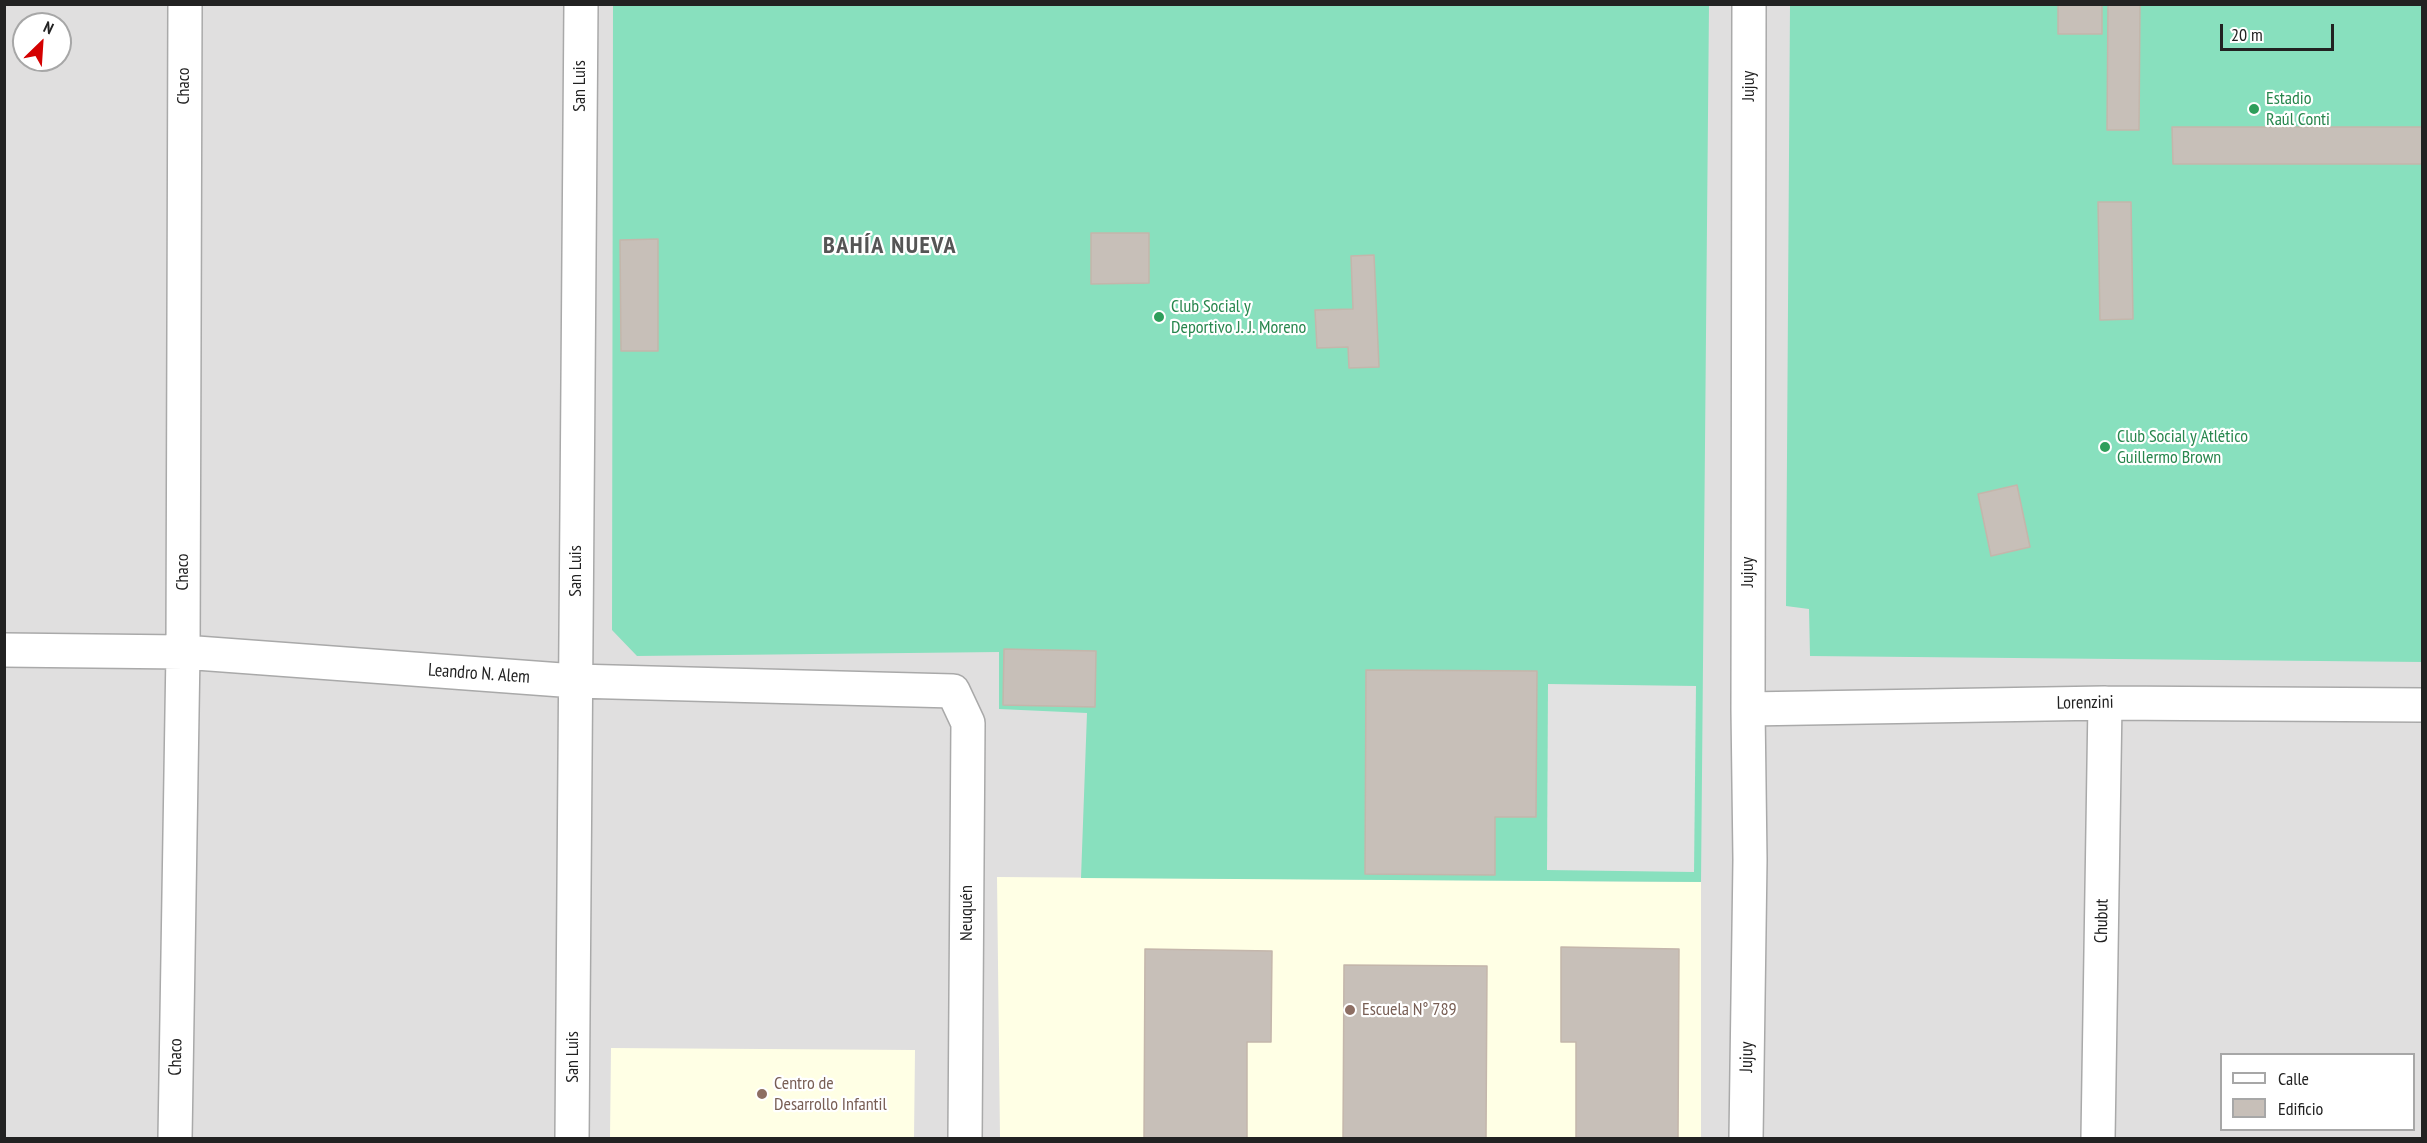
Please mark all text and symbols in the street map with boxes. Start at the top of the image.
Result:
north arrow [12,12,72,72]
scale bar [2223,12,2337,50]
text: N [41,17,57,38]
text: 20 m [2231,23,2263,46]
street label: San Luis [569,60,591,112]
street label: Chaco [173,67,195,105]
street label: Jujuy [1738,71,1760,101]
place label: Estadio Raúl Conti [2266,88,2330,130]
marker: Estadio Raúl Conti [2247,102,2261,116]
district label: BAHÍA NUEVA [823,232,957,260]
place label: Club Social y Deportivo J. J. Moreno [1171,296,1306,338]
marker: Club Social y Deportivo J. J. Moreno [1152,310,1166,324]
place label: Club Social y Atlético Guillermo Brown [2117,426,2248,468]
marker: Club Social y Atlético Guillermo Brown [2098,440,2112,454]
street label: San Luis [565,545,587,597]
street label: Chaco [172,553,194,591]
street label: Jujuy [1737,557,1759,587]
street label: Leandro N. Alem [427,660,531,688]
street label: Lorenzini [2056,692,2114,714]
street label: Neuquén [956,885,978,941]
street label: Chubut [2091,899,2113,943]
place label: Escuela N° 789 [1362,999,1457,1021]
marker: Escuela N° 789 [1343,1003,1357,1017]
street label: San Luis [562,1031,584,1083]
street label: Chaco [165,1038,187,1076]
street label: Jujuy [1736,1042,1758,1072]
legend [2220,1053,2415,1131]
text: Calle [2278,1067,2309,1090]
place label: Centro de Desarrollo Infantil [774,1073,887,1116]
marker: Centro de Desarrollo Infantil [755,1087,769,1101]
text: Edificio [2278,1097,2323,1120]

